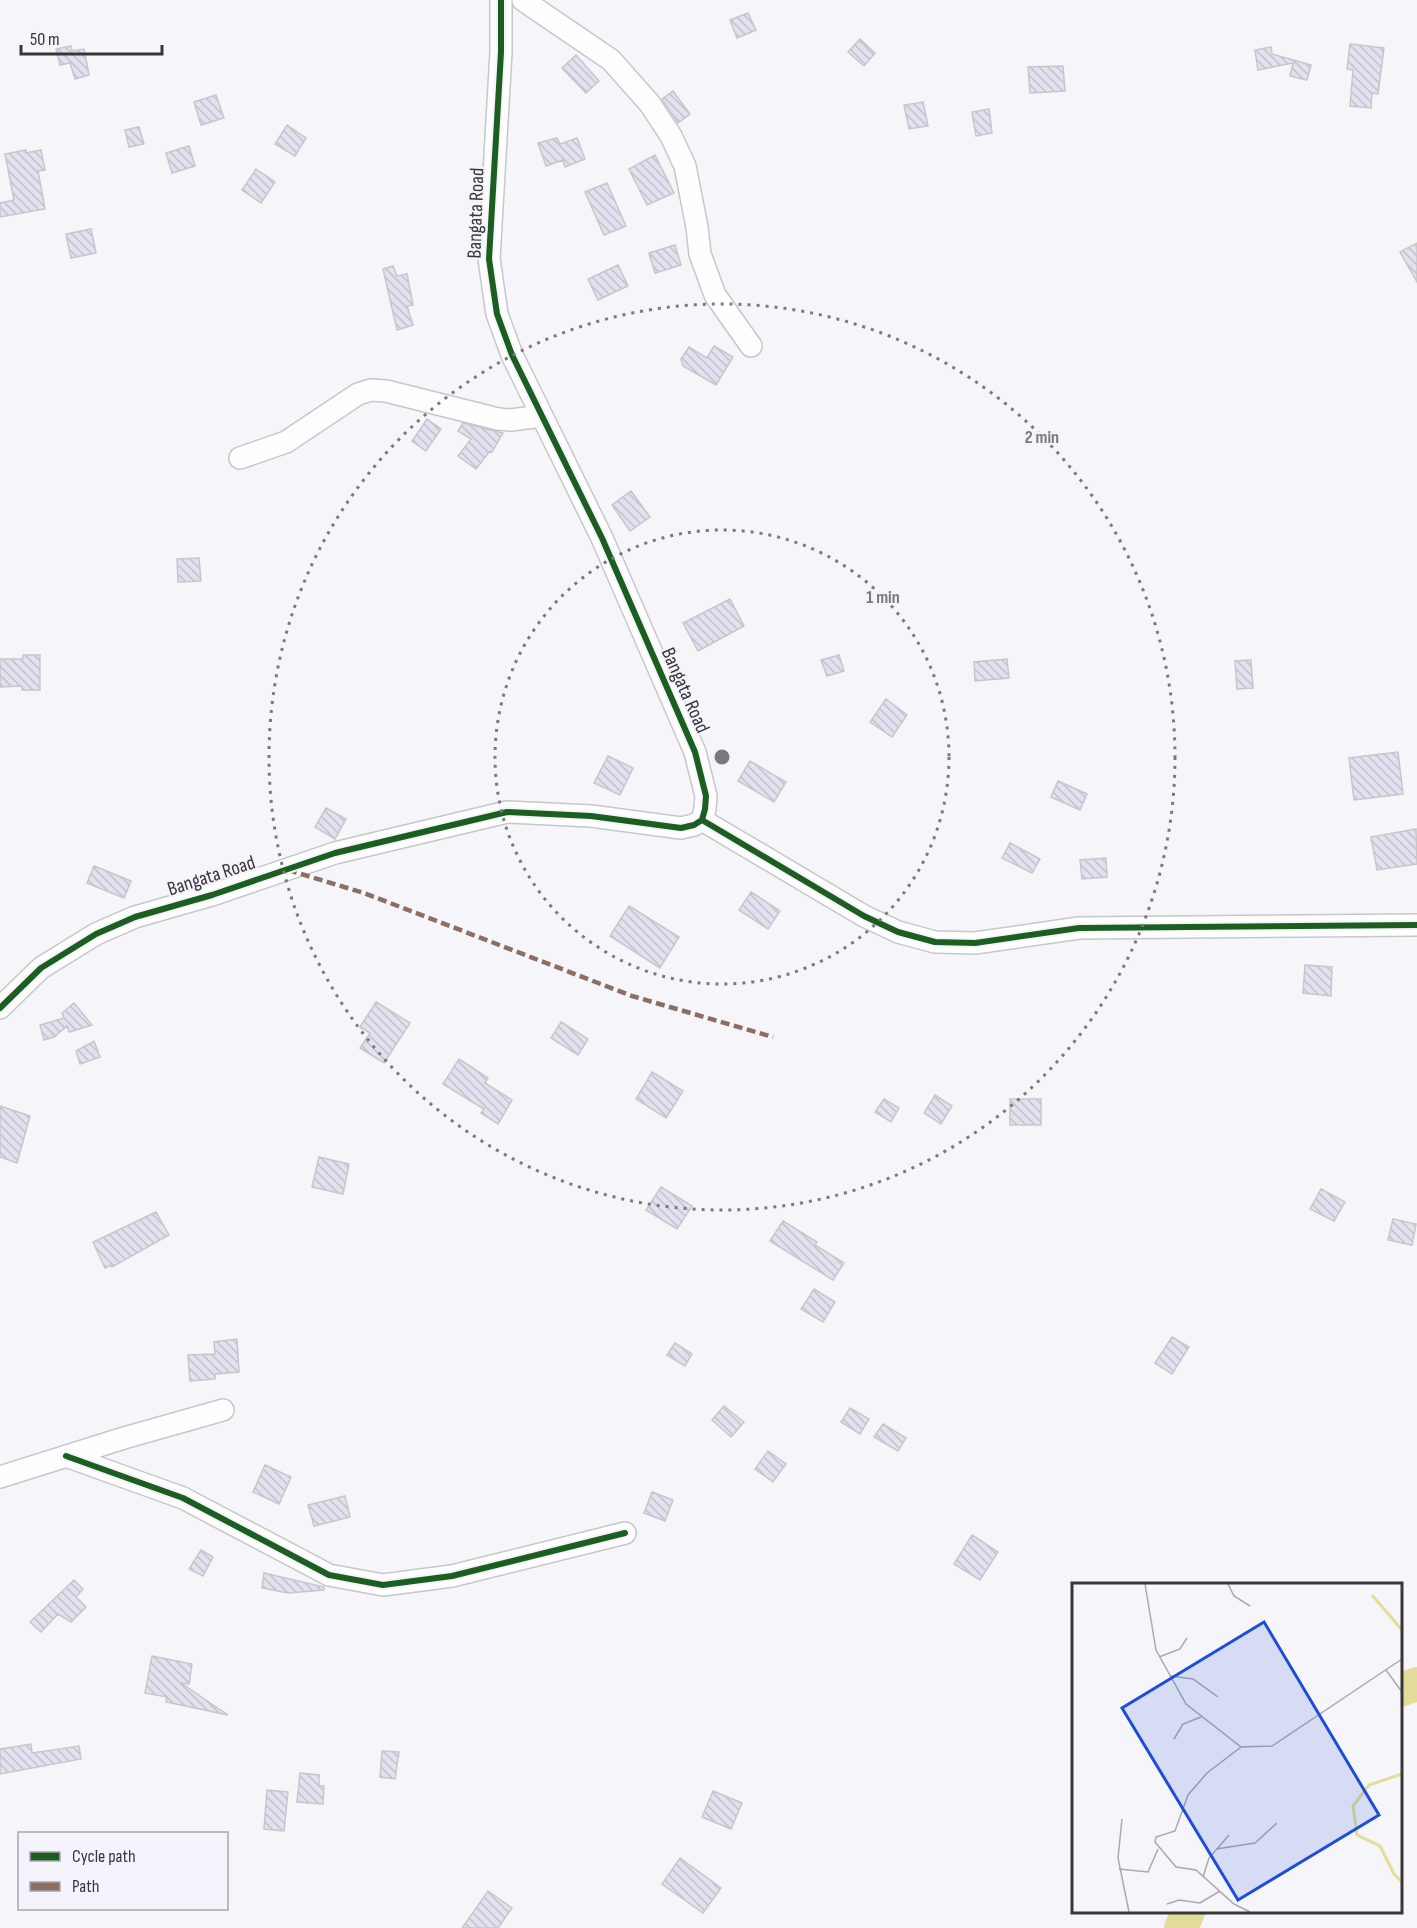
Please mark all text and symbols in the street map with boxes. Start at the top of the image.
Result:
scale bar [21,18,162,56]
text: 50 m [30,29,60,50]
street label: Bangata Road [462,167,490,259]
text: 2 min [1025,427,1059,448]
text: 1 min [866,587,900,608]
street label: Bangata Road [656,644,715,737]
centre of rings [712,747,732,767]
street label: Bangata Road [164,851,258,901]
inset map [1072,1583,1402,1913]
legend [18,1832,228,1910]
text: Cycle path [72,1846,136,1867]
text: Path [72,1876,100,1897]

